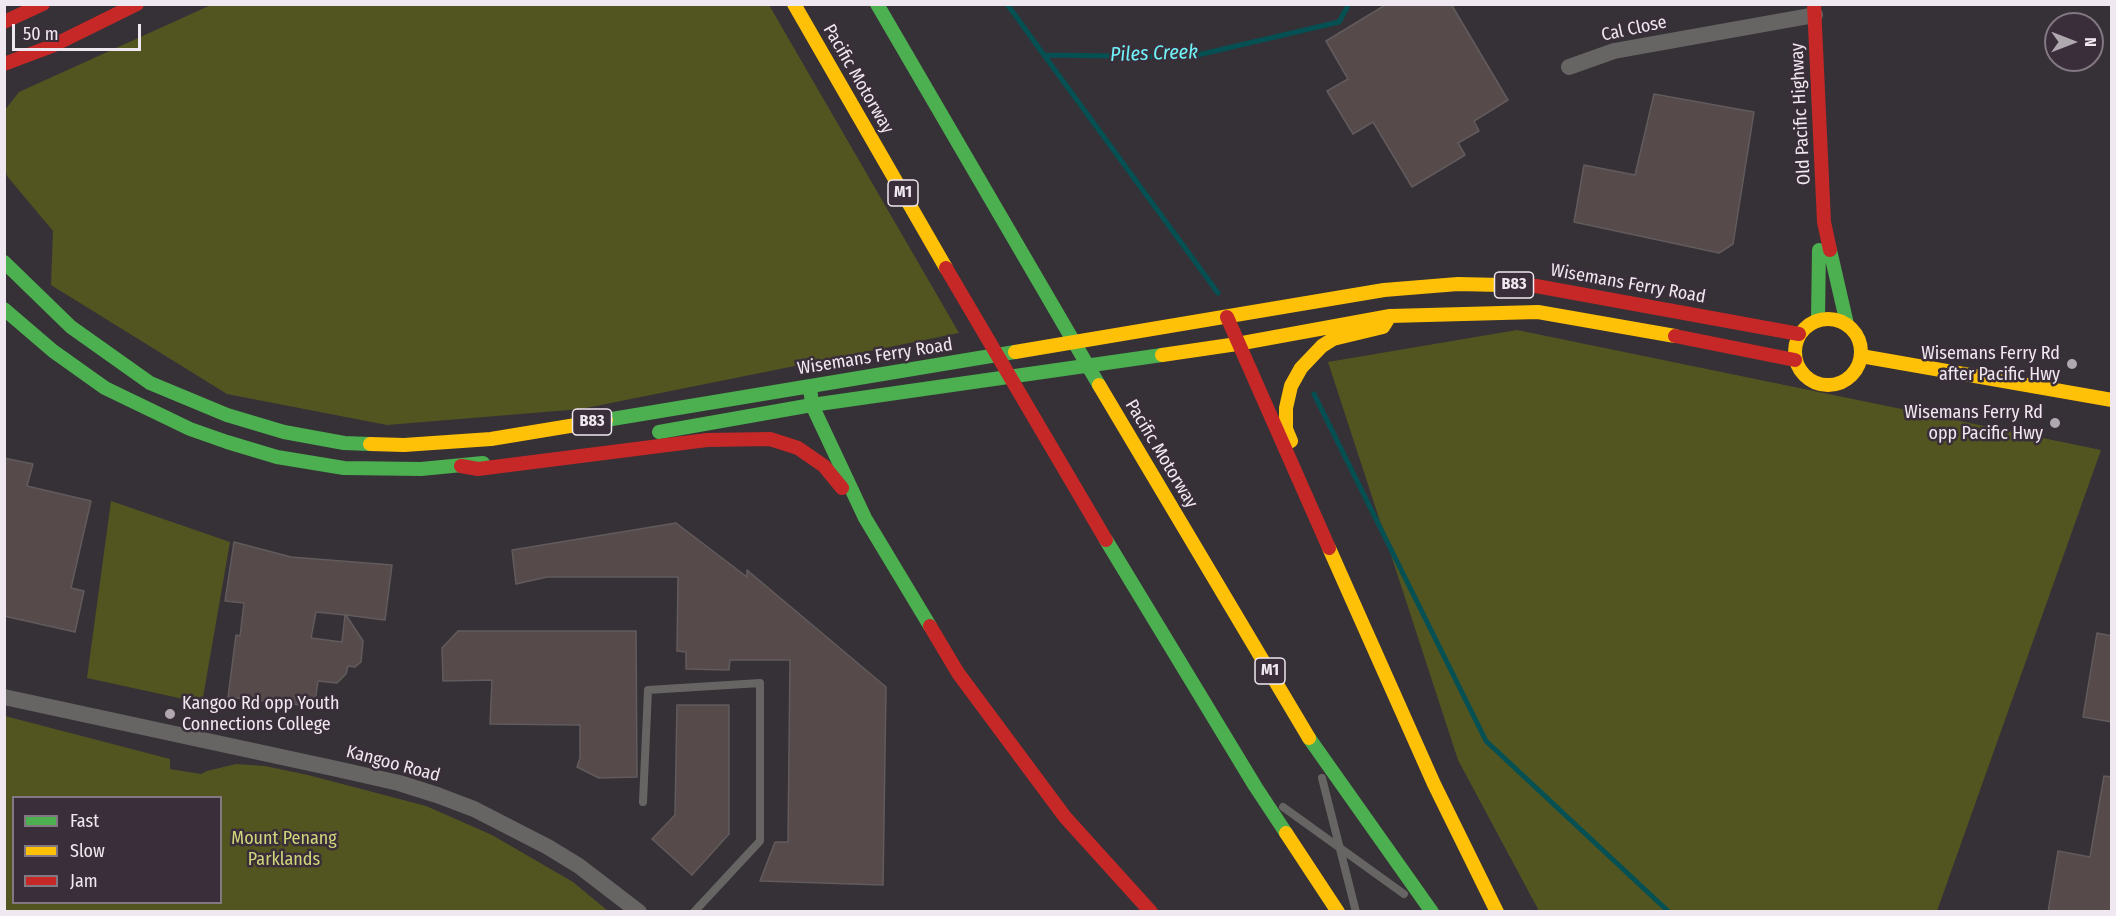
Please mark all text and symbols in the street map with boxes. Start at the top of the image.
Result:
scale bar [15,12,144,50]
street label: Cal Close [1599,12,1669,46]
north arrow [2044,12,2104,72]
street label: Pacific Motorway [818,20,898,138]
text: 50 m [23,23,59,45]
text: N [2081,37,2100,47]
water label: Piles Creek [1110,40,1198,68]
street label: Old Pacific Highway [1786,42,1816,186]
road number: M1 [888,180,918,206]
street label: Wisemans Ferry Road [1549,260,1707,308]
road number: B83 [1494,272,1534,298]
street label: Wisemans Ferry Road [796,334,954,380]
place label: Wisemans Ferry Rd after Pacific Hwy [1921,343,2060,386]
marker: Wisemans Ferry Rd after Pacific Hwy [2065,357,2079,371]
street label: Pacific Motorway [1120,396,1202,512]
place label: Wisemans Ferry Rd opp Pacific Hwy [1904,402,2043,444]
road number: B83 [572,409,612,435]
marker: Wisemans Ferry Rd opp Pacific Hwy [2048,416,2062,430]
road number: M1 [1255,658,1285,684]
place label: Kangoo Rd opp Youth Connections College [182,693,339,736]
marker: Kangoo Rd opp Youth Connections College [163,707,177,721]
street label: Kangoo Road [344,741,442,787]
legend [12,796,222,904]
text: Fast [70,810,99,832]
park label: Mount Penang Parklands [231,828,337,870]
text: Slow [70,840,105,862]
text: Jam [70,870,98,892]

